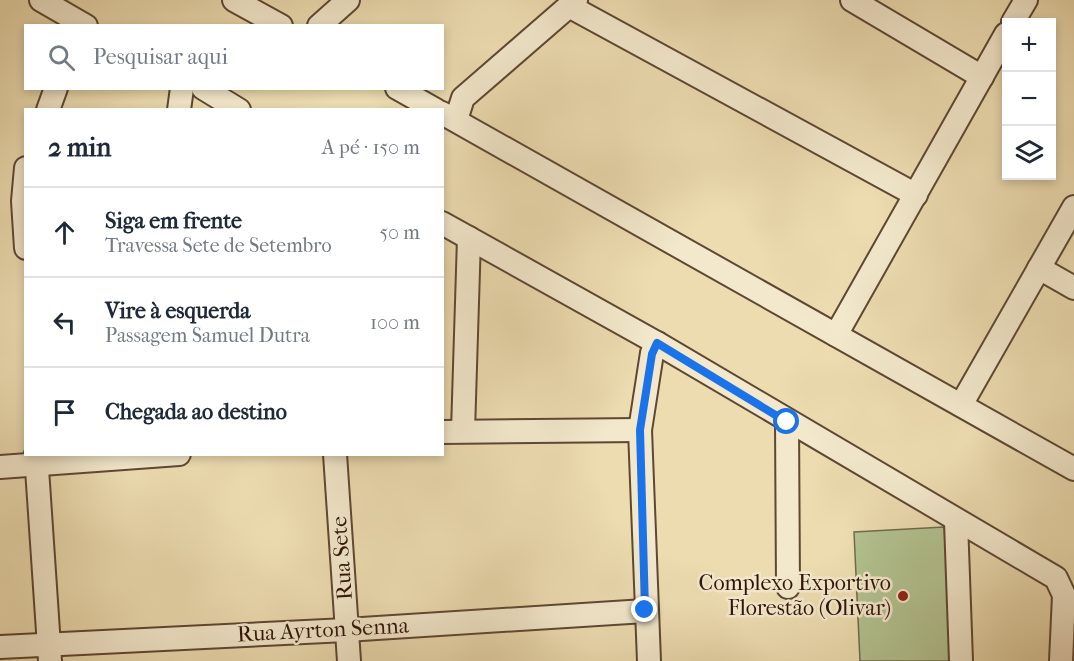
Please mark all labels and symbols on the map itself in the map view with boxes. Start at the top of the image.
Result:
route start [773,408,799,434]
street label: Rua Sete [326,515,358,601]
place label: Complexo Exportivo Florestão (Olivar) [699,570,891,621]
marker: Complexo Exportivo Florestão (Olivar) [896,589,910,603]
route end [631,596,657,622]
street label: Rua Ayrton Senna [237,612,410,647]

